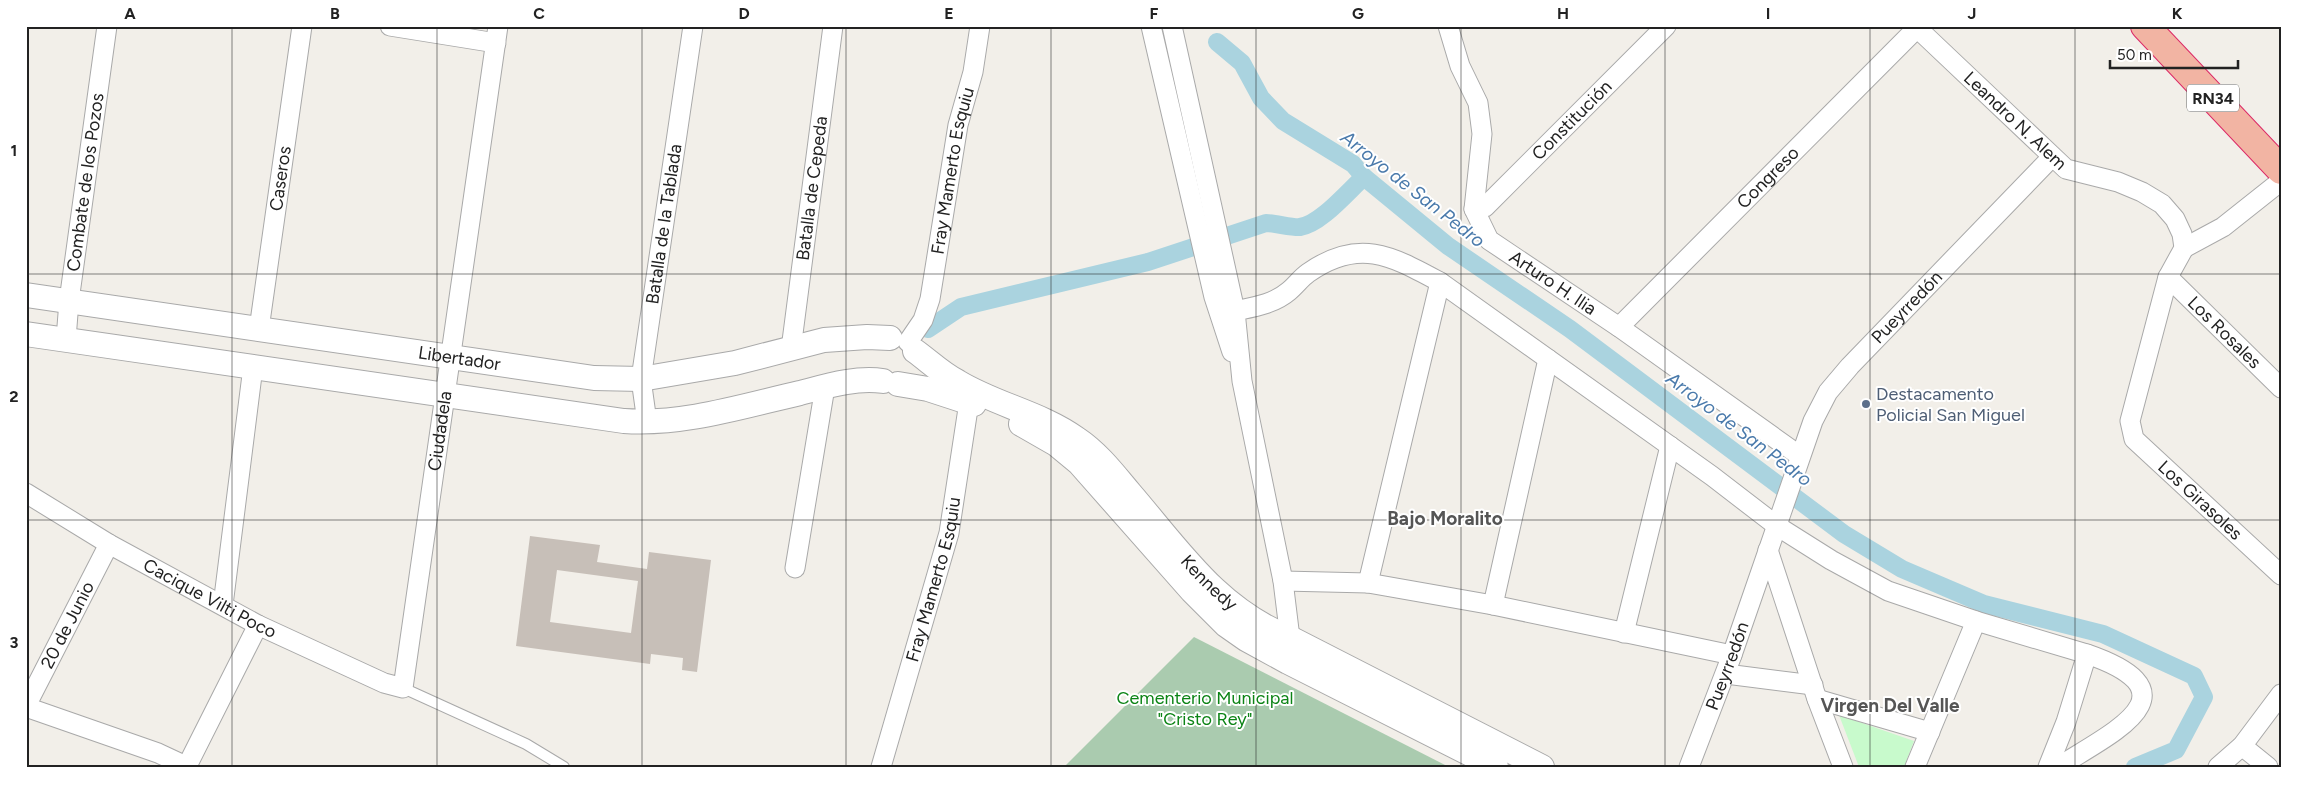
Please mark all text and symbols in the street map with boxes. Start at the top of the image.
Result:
text: A [124,4,136,23]
text: B [330,4,340,23]
text: C [533,4,545,23]
text: D [738,4,750,23]
text: E [944,4,954,23]
text: F [1150,4,1159,23]
text: G [1352,4,1364,23]
text: H [1557,4,1569,23]
text: I [1766,4,1770,23]
text: J [1968,4,1976,23]
text: K [2172,4,2183,23]
scale bar [2110,38,2237,70]
text: 50 m [2117,46,2152,64]
street label: Leandro N. Alem [1959,67,2071,175]
street label: Constitución [1527,76,1616,165]
street label: Fray Mamerto Esquiu [926,85,979,256]
road number: RN34 [2187,85,2239,112]
street label: Combate de los Pozos [62,92,109,273]
street label: Batalla de Cepeda [792,115,832,262]
water label: Arroyo de San Pedro [1336,125,1490,252]
text: 1 [11,141,17,160]
street label: Congreso [1732,142,1804,213]
street label: Batalla de la Tablada [641,143,686,306]
street label: Caseros [265,145,296,212]
street label: Arturo H. Ilia [1505,246,1601,320]
street label: Pueyrredón [1867,266,1947,348]
street label: Los Rosales [2183,292,2266,373]
street label: Libertador [417,341,502,375]
water label: Arroyo de San Pedro [1661,366,1816,491]
place label: Destacamento Policial San Miguel [1876,383,2025,426]
text: 2 [9,387,19,406]
street label: Ciudadela [423,390,456,472]
marker: Destacamento Policial San Miguel [1860,398,1872,410]
street label: Los Girasoles [2153,456,2247,545]
street label: Fray Mamerto Esquiu [901,496,965,664]
district label: Bajo Moralito [1387,507,1503,530]
street label: Kennedy [1176,550,1242,616]
street label: Cacique Vilti Poco [139,554,280,643]
street label: 20 de Junio [36,578,99,672]
street label: Pueyrredón [1701,619,1754,713]
text: 3 [10,633,19,652]
park label: Cementerio Municipal "Cristo Rey" [1117,687,1293,730]
district label: Virgen Del Valle [1820,694,1960,717]

